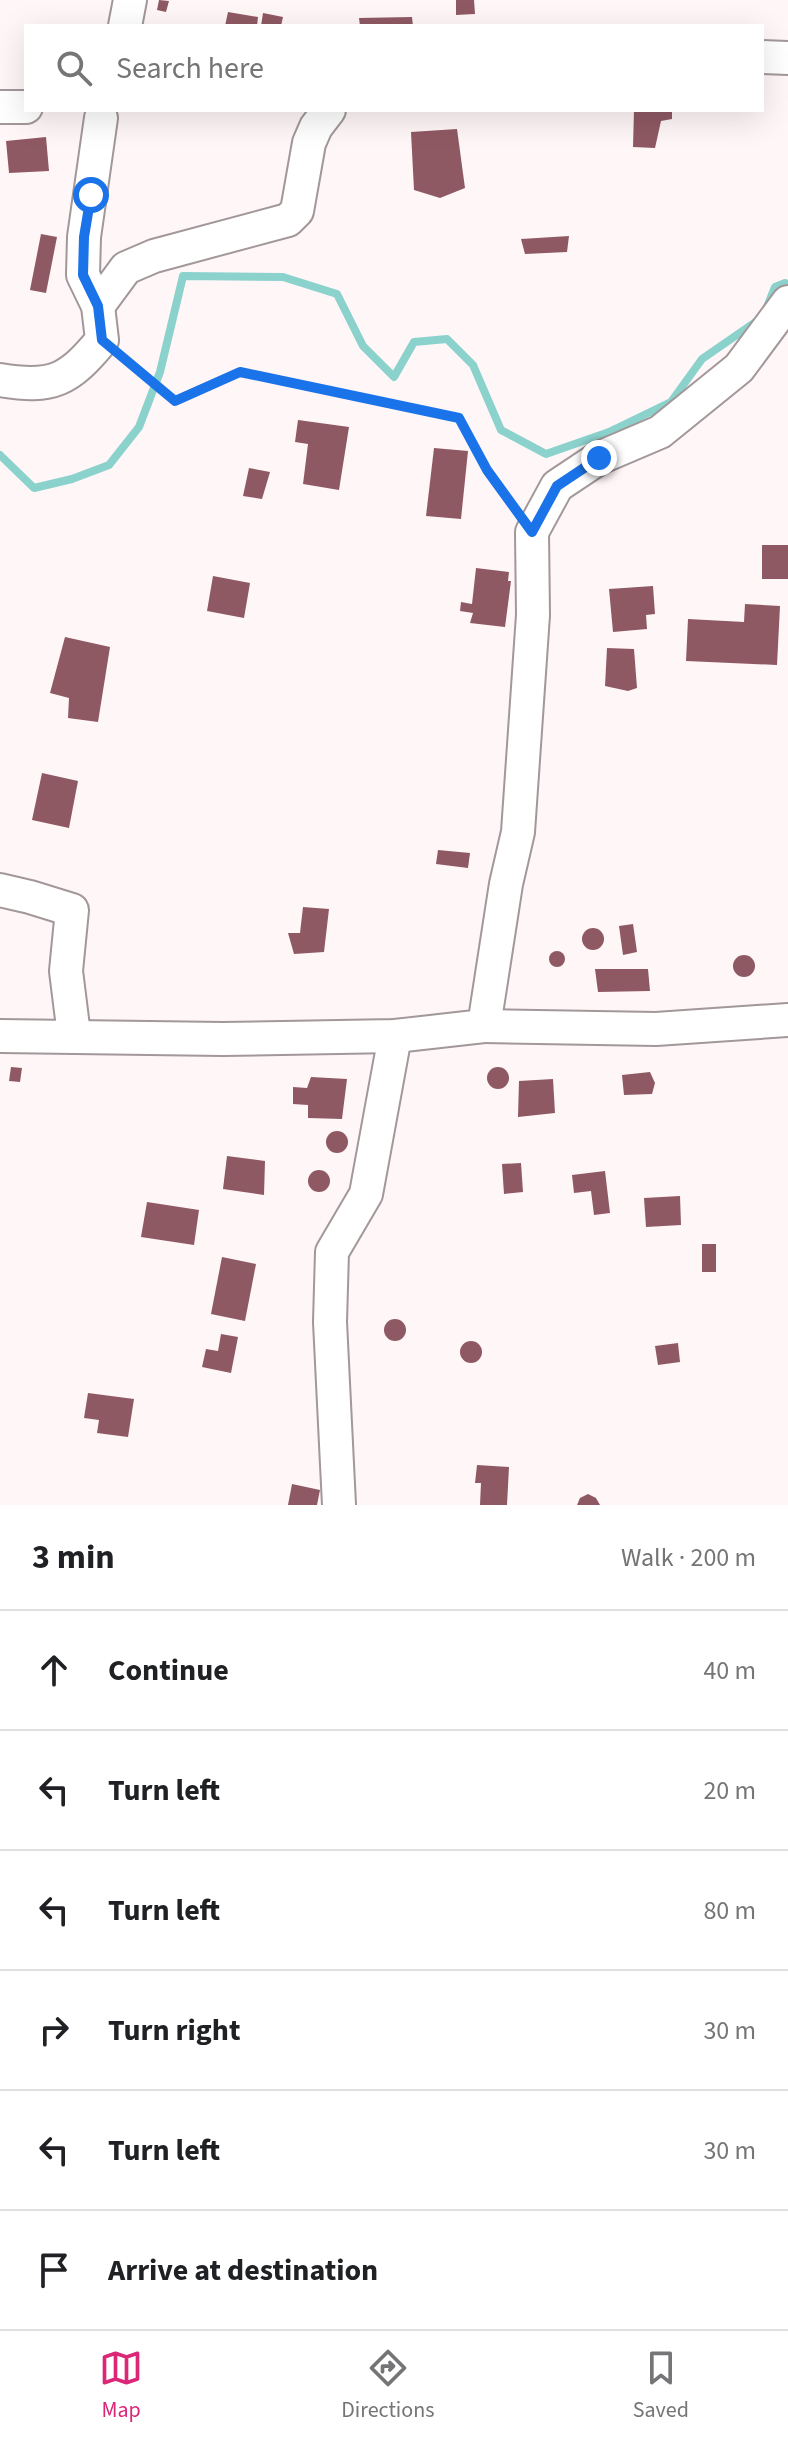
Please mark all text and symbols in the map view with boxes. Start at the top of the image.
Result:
search box [24,24,764,112]
icon: search [52,46,96,90]
text: Search here [116,47,264,90]
route start [73,177,109,213]
route end [581,440,617,476]
text: 3 min [32,1533,115,1582]
text: Walk · 200 m [621,1539,756,1576]
icon: ahead [32,1648,76,1692]
text: Continue [108,1649,229,1692]
text: 40 m [703,1652,756,1689]
icon: left [32,1768,76,1812]
text: Turn left [108,1769,220,1812]
text: 20 m [703,1772,756,1809]
icon: left [32,1888,76,1932]
text: Turn left [108,1889,220,1932]
text: 80 m [703,1892,756,1929]
icon: right [32,2008,76,2052]
text: Turn right [108,2009,240,2052]
text: 30 m [703,2012,756,2049]
icon: left [32,2128,76,2172]
text: Turn left [108,2129,220,2172]
text: 30 m [703,2132,756,2169]
icon: arrive [32,2248,76,2292]
text: Arrive at destination [108,2249,378,2292]
tab: Map [99,2346,143,2426]
tab: Directions [341,2346,434,2426]
tab: Saved [633,2346,689,2426]

